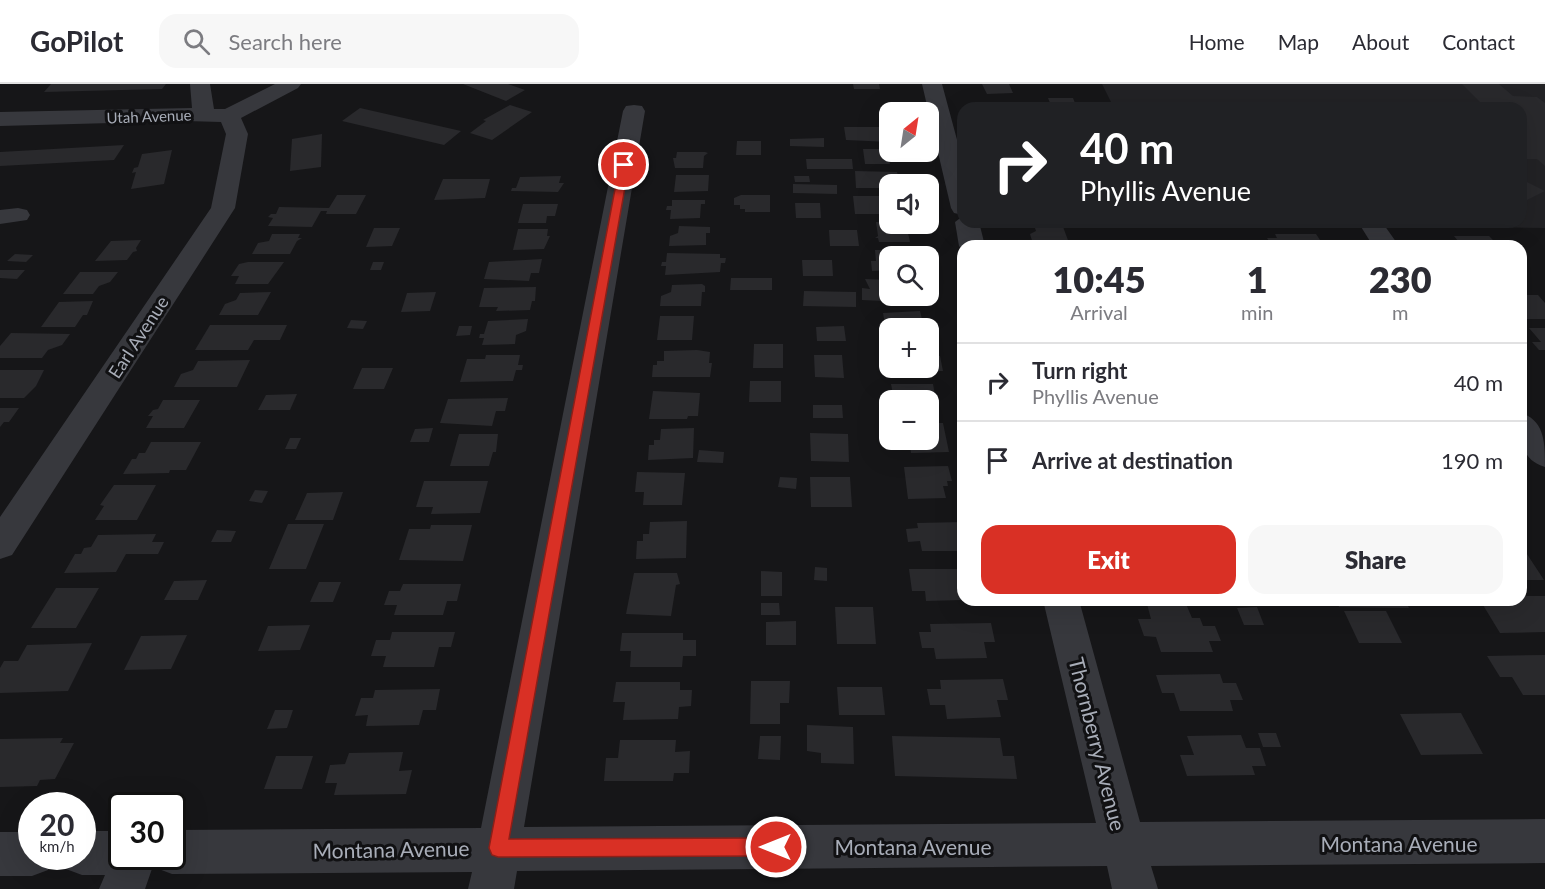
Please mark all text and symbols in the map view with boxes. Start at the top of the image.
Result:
search box [159,14,579,68]
text: GoPilot [30,24,123,58]
icon: search [180,25,213,58]
text: Search here [228,28,342,55]
text: Home [1189,29,1245,54]
text: Map [1278,29,1319,54]
text: About [1352,29,1409,54]
text: Contact [1442,29,1515,54]
north arrow [879,102,939,162]
map controls [879,102,939,450]
street label: Utah Avenue [106,106,192,126]
text: 40 m [1080,123,1174,173]
icon: right [981,126,1059,204]
pin [598,139,649,190]
icon: arrive [607,148,640,181]
button: sound [879,174,939,234]
text: Phyllis Avenue [1080,174,1251,207]
button: search [879,246,939,306]
text: 10:45 [1052,257,1146,301]
text: 1 [1247,257,1268,301]
text: 230 [1369,257,1432,301]
street label: Earl Avenue [103,292,173,382]
text: Arrival [1070,300,1128,324]
text: min [1241,300,1273,324]
text: m [1392,300,1408,324]
button: + [879,318,939,378]
text: Turn right [1032,357,1127,384]
icon: right [981,366,1014,399]
text: 40 m [1454,369,1503,396]
text: Phyllis Avenue [1032,384,1159,408]
button: − [879,390,939,450]
icon: arrive [981,444,1014,477]
text: Arrive at destination [1032,447,1233,474]
text: 190 m [1441,447,1503,474]
button: Exit [981,525,1236,594]
button: Share [1248,525,1503,594]
street label: Thornberry Avenue [1064,655,1132,833]
speed limit sign: 30 [108,792,186,870]
text: 20 [40,806,74,842]
position arrow [744,815,808,879]
street label: Montana Avenue [1321,831,1477,856]
street label: Montana Avenue [835,834,991,859]
street label: Montana Avenue [312,835,470,863]
text: km/h [39,837,75,855]

